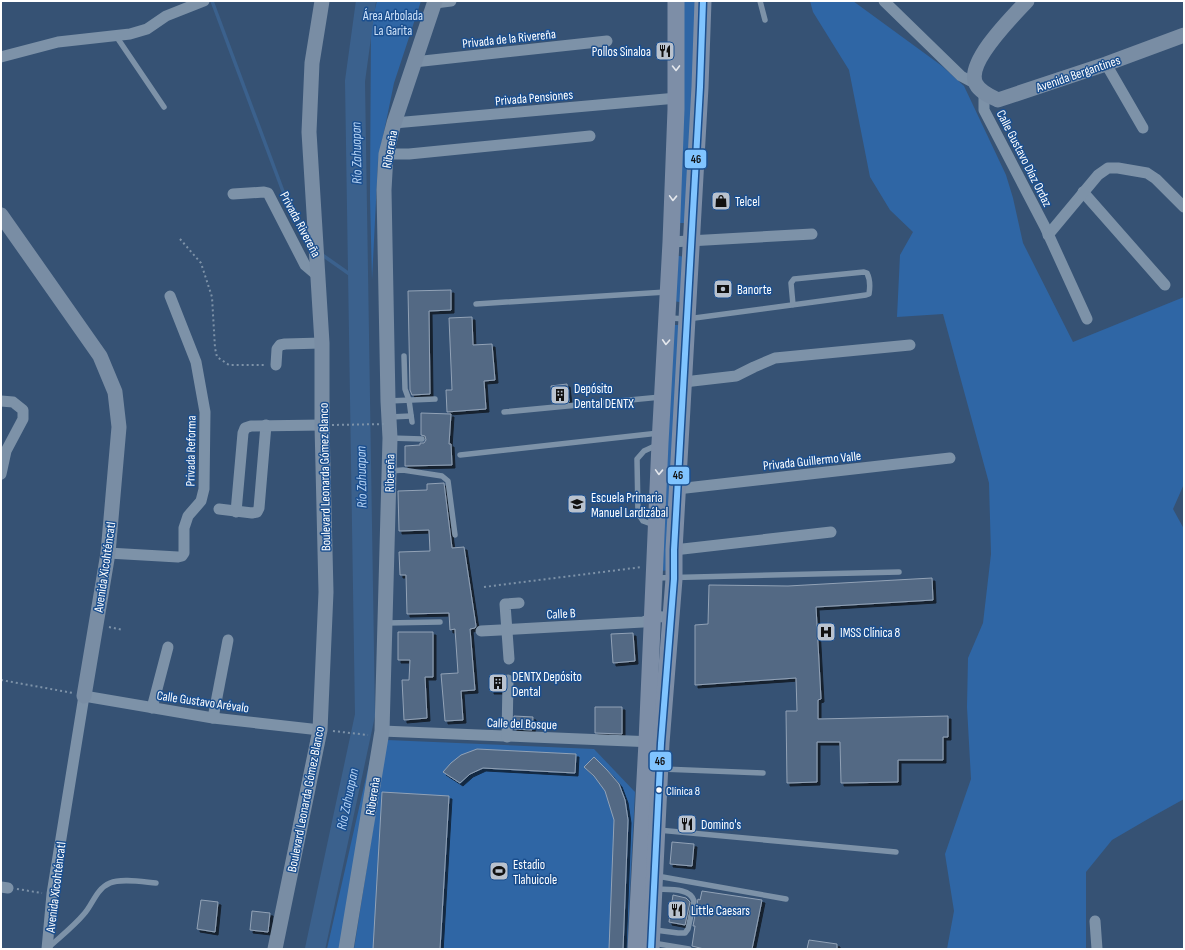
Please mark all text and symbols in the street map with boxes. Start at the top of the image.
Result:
park label: Área Arbolada La Garita [362,8,423,39]
street label: Privada de la Rivereña [461,26,557,52]
restaurant icon: Pollos Sinaloa [654,40,676,62]
place label: Pollos Sinaloa [592,44,651,60]
street label: Avenida Bergantines [1033,52,1123,96]
one-way arrow [672,65,680,71]
street label: Privada Pensiones [494,87,574,109]
street label: Calle Gustavo Díaz Ordaz [993,107,1056,210]
water label: Río Zahuapan [347,122,366,184]
street label: Ribereña [379,129,401,169]
line badge: 46 [684,149,707,169]
text: 46 [691,153,701,166]
street label: Privada Rivereña [276,189,324,260]
shop icon: Telcel [710,190,732,212]
place label: Telcel [735,194,760,210]
one-way arrow [669,195,677,201]
bank icon: Banorte [712,278,734,300]
place label: Banorte [737,282,772,298]
one-way arrow [662,339,670,345]
place label: Depósito Dental DENTX [574,381,634,412]
building icon: Depósito Dental DENTX [549,384,571,406]
street label: Boulevard Leonarda Gómez Blanco [316,403,334,551]
street label: Privada Reforma [182,415,200,487]
water label: Río Zahuapan [352,446,371,508]
street label: Privada Guillermo Valle [762,448,862,474]
street label: Ribereña [382,454,398,492]
line badge: 46 [667,466,690,485]
one-way arrow [655,469,663,475]
text: 46 [673,469,683,482]
place label: Escuela Primaria Manuel Lardizábal [591,490,668,521]
school or university icon: Escuela Primaria Manuel Lardizábal [566,493,588,515]
street label: Avenida Xicohténcatl [91,521,119,614]
street label: Calle B [546,605,576,623]
hospital icon: IMSS Clínica 8 [815,621,837,643]
place label: IMSS Clínica 8 [840,625,901,641]
place label: DENTX Depósito Dental [512,669,582,700]
building icon: DENTX Depósito Dental [487,672,509,694]
street label: Calle Gustavo Arévalo [156,688,250,716]
street label: Calle del Bosque [487,715,557,733]
street label: Boulevard Leonarda Gómez Blanco [284,725,328,874]
line badge: 46 [649,751,672,771]
text: 46 [655,755,665,768]
water label: Río Zahuapan [333,767,362,831]
street label: Ribereña [362,776,384,816]
place label: Clínica 8 [666,784,700,799]
marker: Clínica 8 [654,785,664,795]
restaurant icon: Domino's [676,813,698,835]
place label: Domino's [701,817,742,833]
street label: Avenida Xicohténcatl [42,841,69,934]
place label: Estadio Tlahuicole [513,857,557,888]
sports icon: Estadio Tlahuicole [488,860,510,882]
restaurant icon: Little Caesars [666,899,688,921]
place label: Little Caesars [691,903,750,919]

